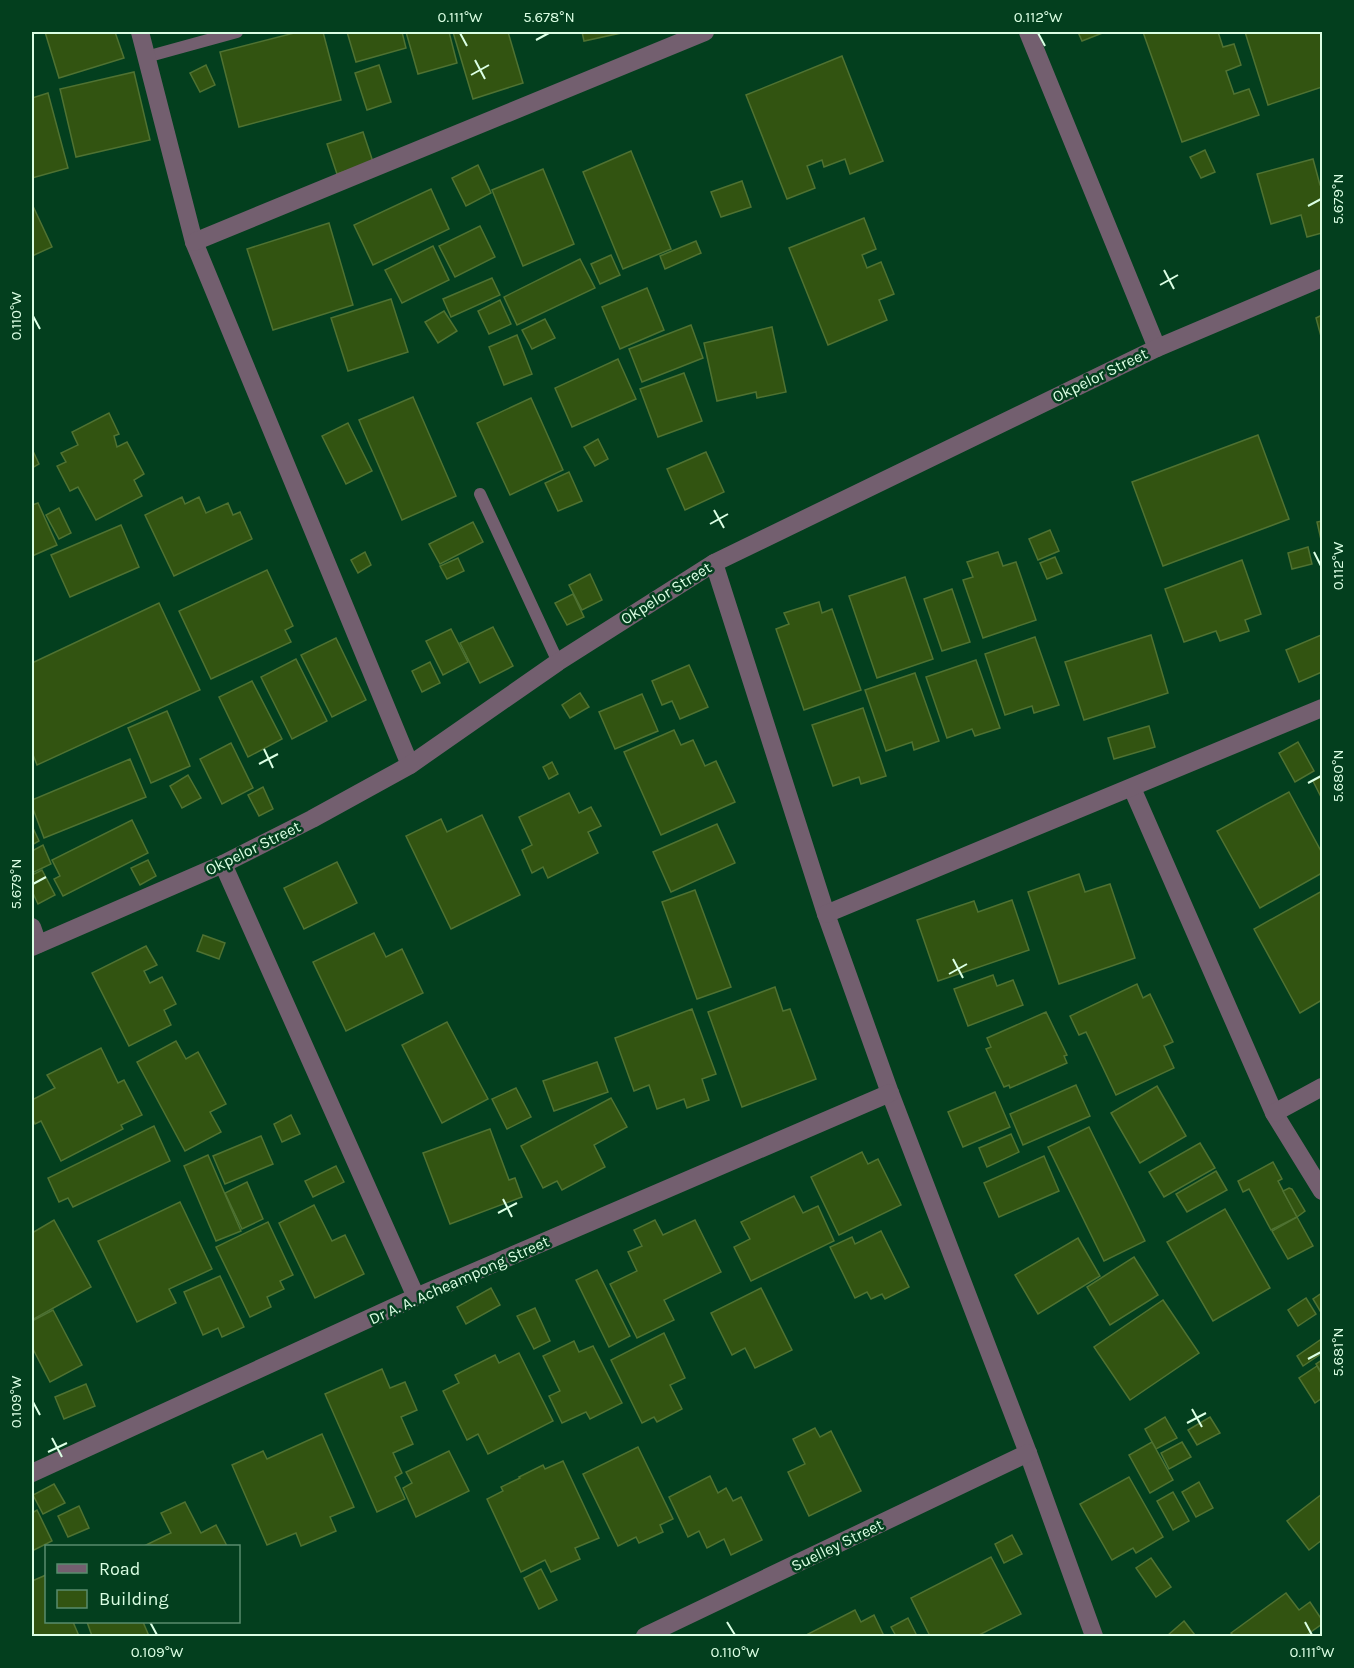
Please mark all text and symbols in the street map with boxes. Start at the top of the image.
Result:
text: 0.111°W [438,8,483,26]
text: 5.678°N [523,8,575,26]
text: 0.112°W [1014,8,1063,26]
text: 5.679°N [1329,174,1347,224]
text: 0.110°W [7,291,25,340]
street label: Okpelor Street [1049,344,1151,406]
text: 0.112°W [1329,541,1347,590]
street label: Okpelor Street [617,557,715,629]
text: 5.680°N [1329,749,1347,803]
street label: Okpelor Street [202,817,304,879]
text: 5.679°N [7,859,25,909]
street label: Dr A. A. Acheampong Street [366,1232,552,1328]
text: 5.681°N [1329,1327,1347,1377]
text: 0.109°W [7,1375,25,1428]
street label: Suelley Street [788,1515,886,1575]
legend [45,1545,240,1623]
text: Road [99,1558,140,1580]
text: Building [99,1588,169,1610]
text: 0.109°W [131,1643,184,1661]
text: 0.110°W [711,1643,760,1661]
text: 0.111°W [1290,1643,1335,1661]

